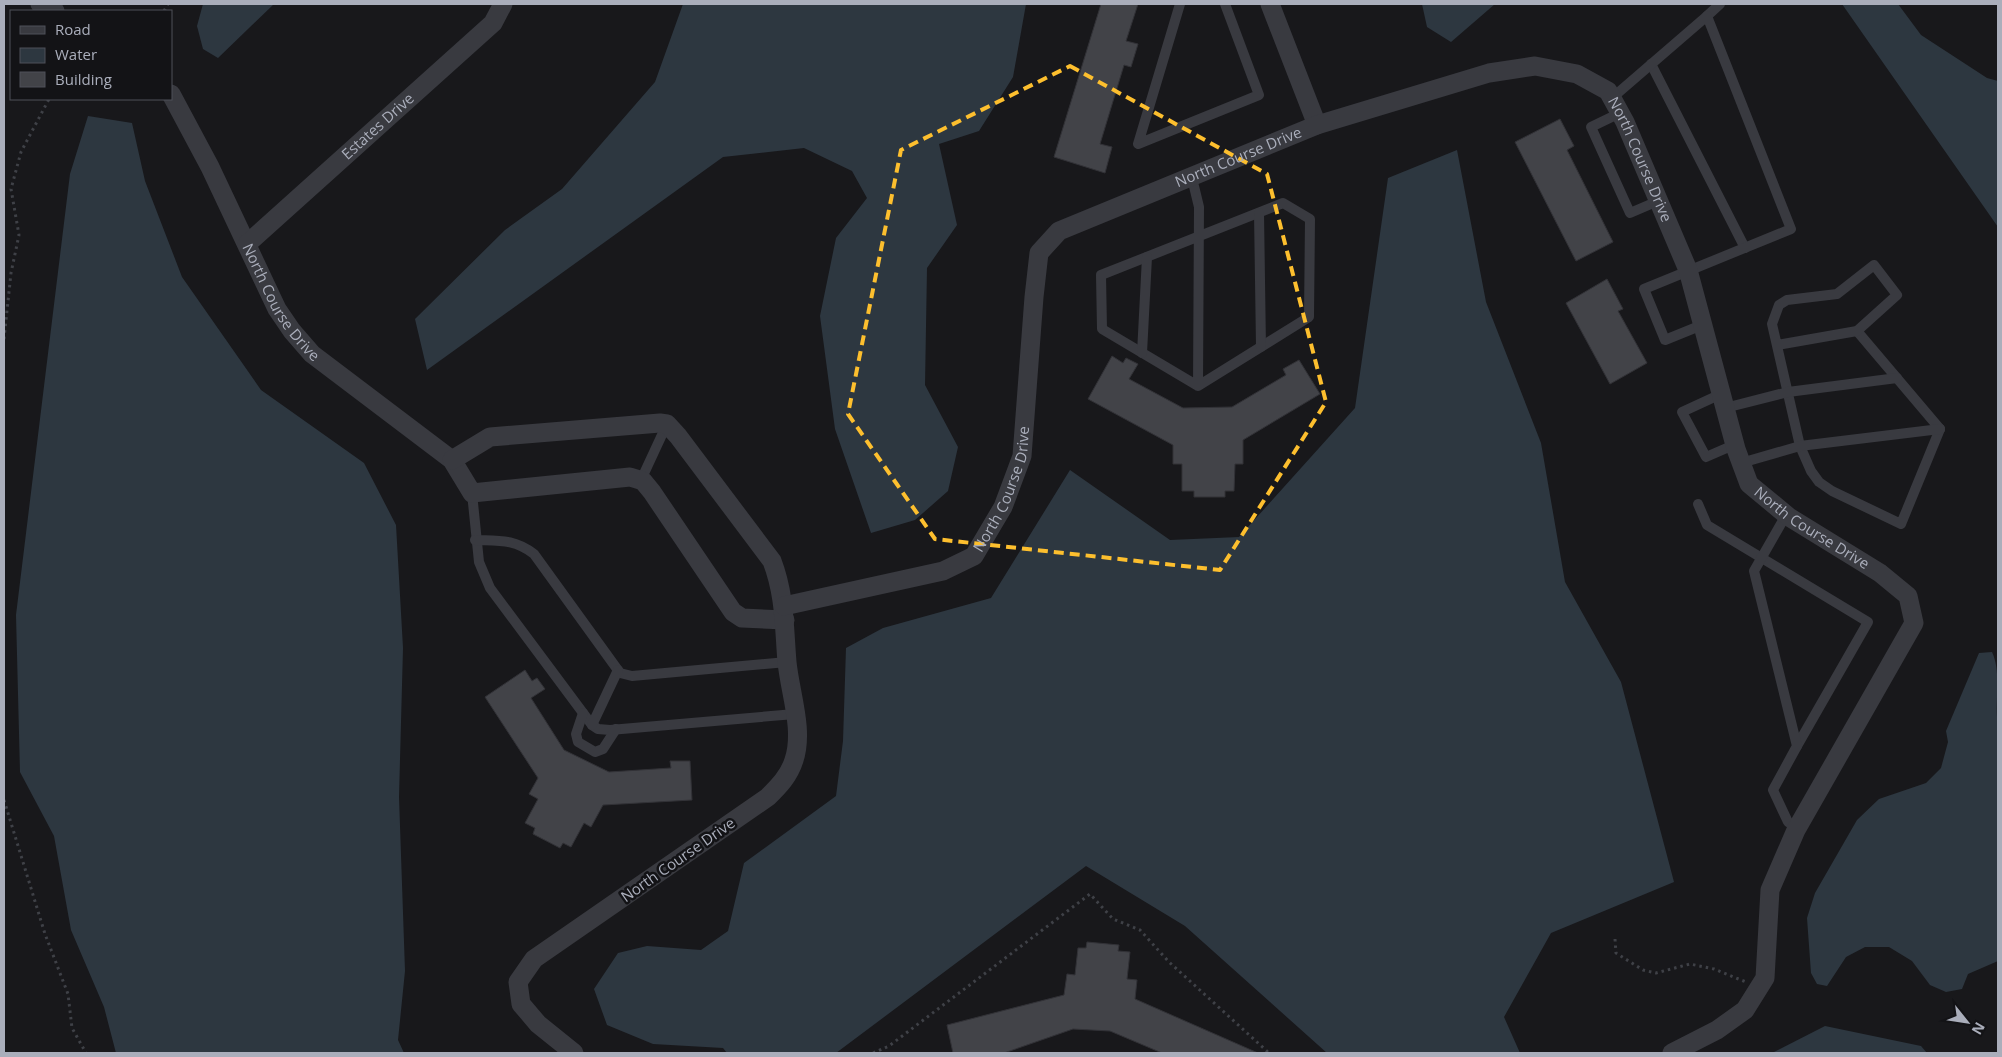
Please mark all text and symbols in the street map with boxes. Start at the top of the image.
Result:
legend [10,10,172,100]
text: Road [55,19,91,39]
text: Water [55,44,97,64]
text: Building [55,69,112,89]
street label: Estates Drive [337,88,418,163]
street label: North Course Drive [1604,93,1677,225]
street label: North Course Drive [1172,121,1304,191]
street label: North Course Drive [238,240,324,365]
street label: North Course Drive [968,425,1033,555]
street label: North Course Drive [1750,481,1874,573]
street label: North Course Drive [616,812,738,906]
north arrow [1942,997,1992,1047]
text: N [1968,1019,1990,1038]

